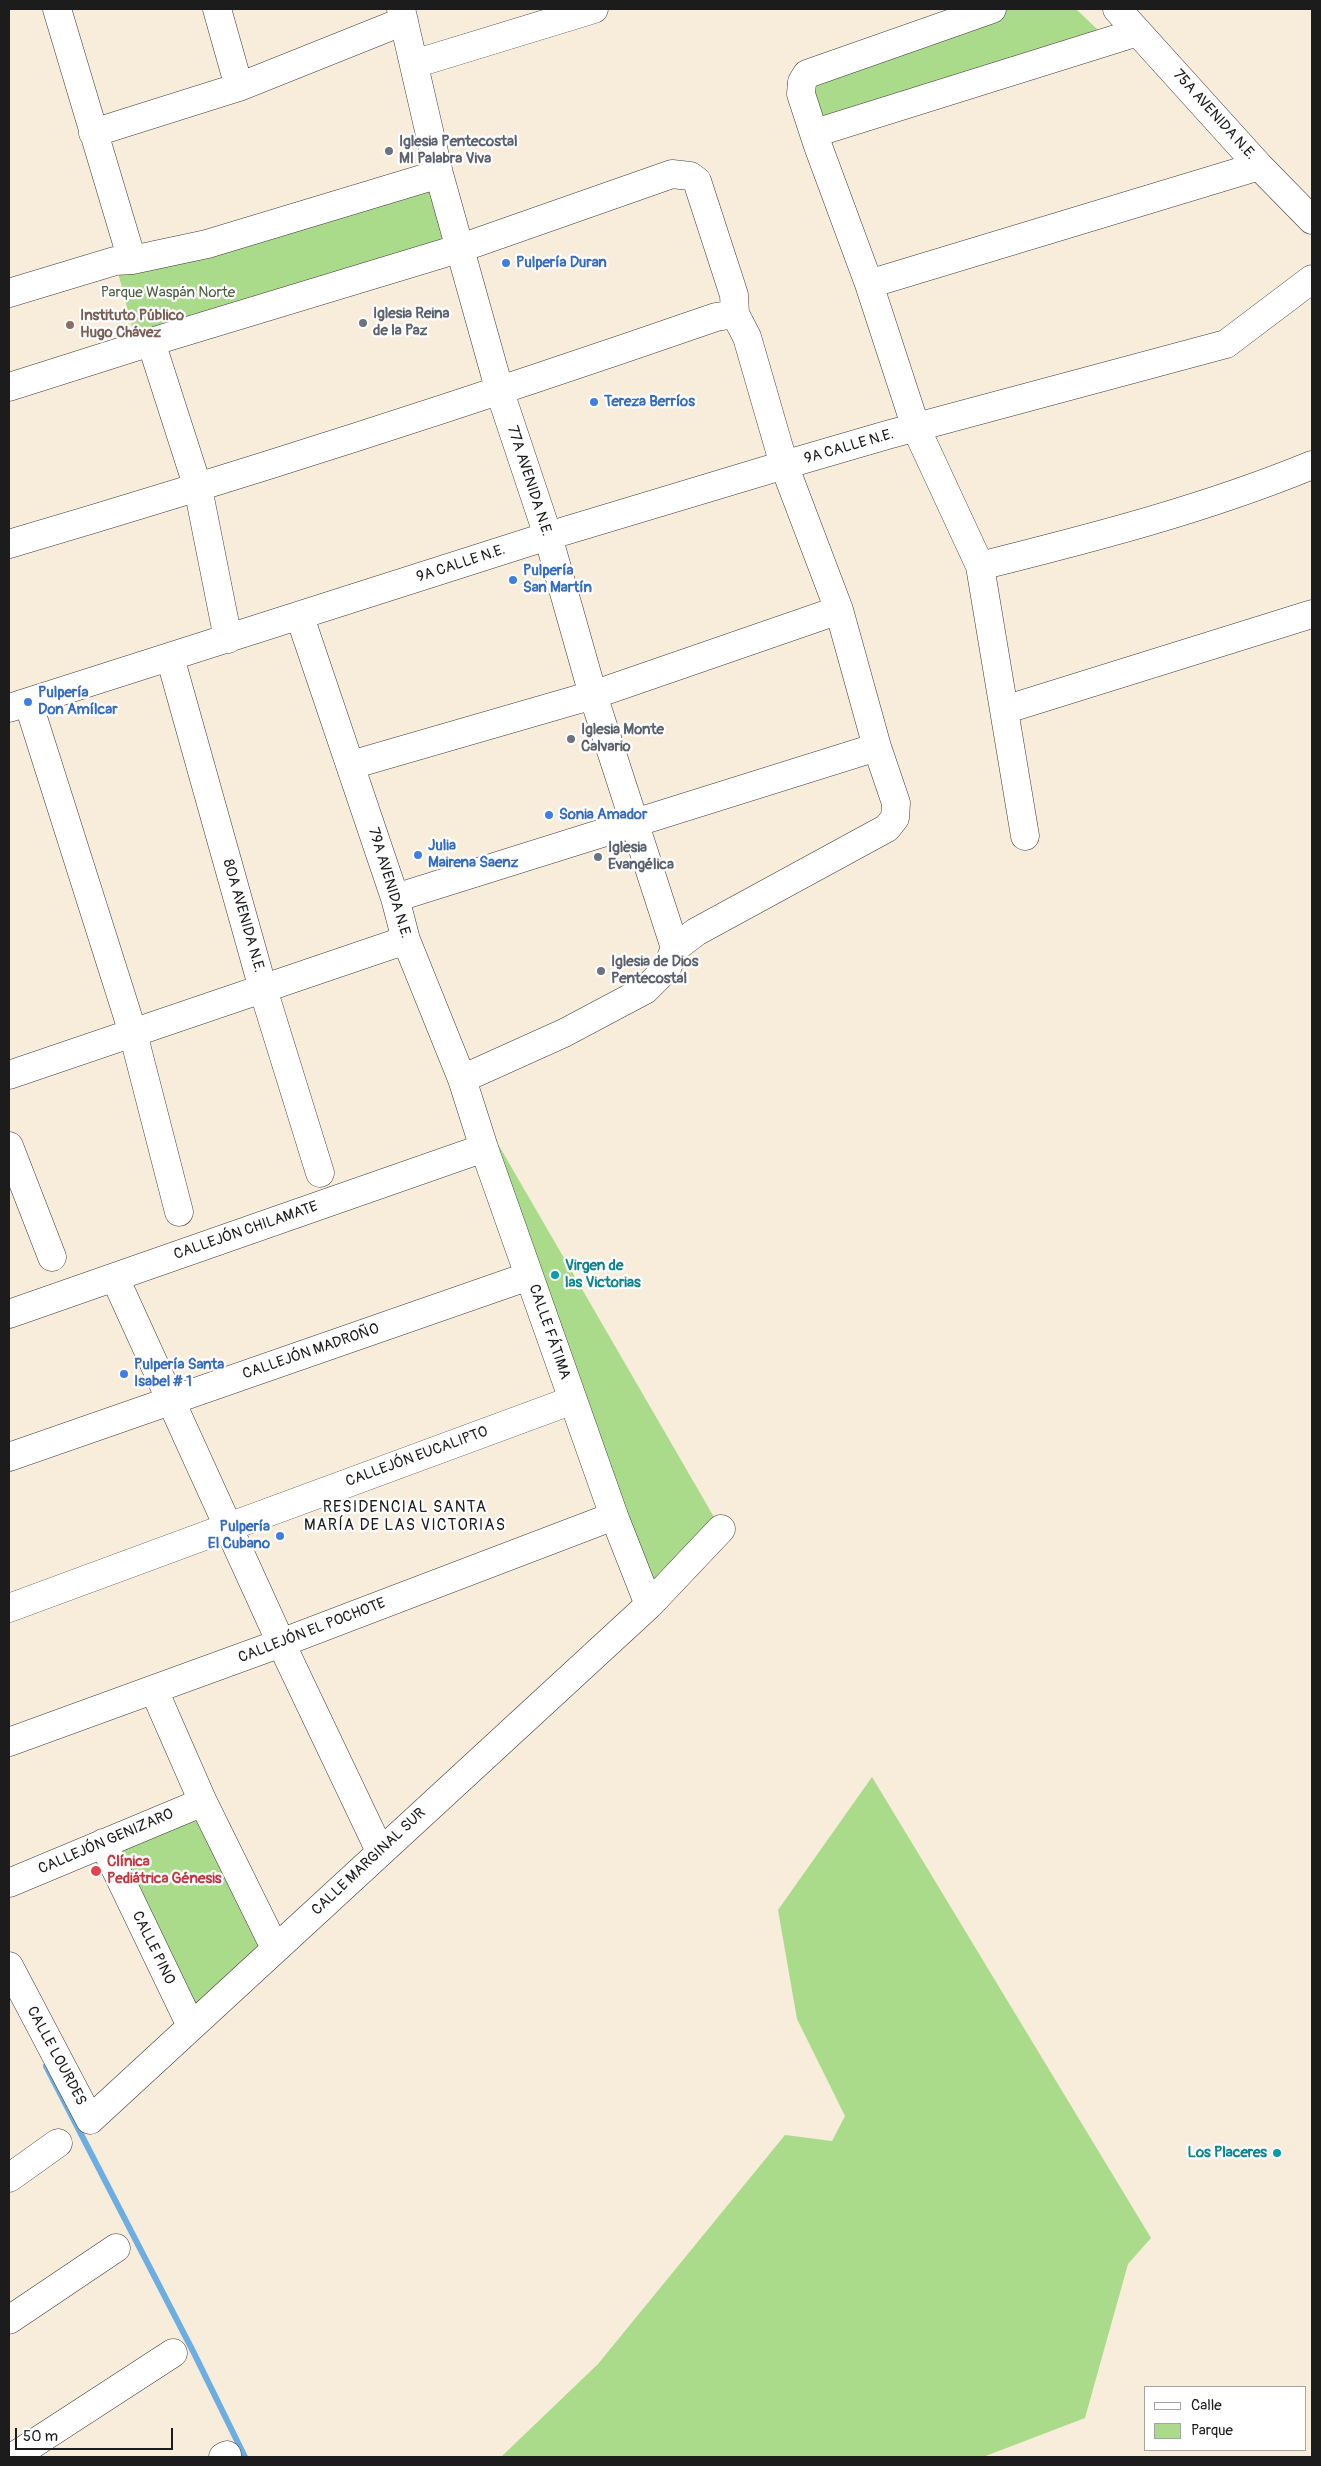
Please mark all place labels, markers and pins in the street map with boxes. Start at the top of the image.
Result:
place label: Iglesia Pentecostal MI Palabra Viva [399,133,517,168]
marker: Iglesia Pentecostal MI Palabra Viva [383,145,395,157]
place label: Pulpería Duran [516,254,607,272]
marker: Pulpería Duran [500,257,512,269]
place label: Iglesia Reina de la Paz [373,305,449,340]
place label: Instituto Público Hugo Chávez [80,307,184,342]
marker: Iglesia Reina de la Paz [357,317,369,329]
marker: Instituto Público Hugo Chávez [64,319,76,331]
place label: Tereza Berríos [604,393,695,411]
marker: Tereza Berríos [588,396,600,408]
place label: Pulpería San Martín [523,562,592,597]
marker: Pulpería San Martín [507,574,519,586]
place label: Pulpería Don Amílcar [38,684,118,719]
marker: Pulpería Don Amílcar [22,696,34,708]
place label: Iglesia Monte Calvario [581,721,664,756]
marker: Iglesia Monte Calvario [565,733,577,745]
place label: Sonia Amador [559,806,647,824]
marker: Sonia Amador [543,809,555,821]
place label: Julia Mairena Saenz [428,837,518,872]
place label: Iglesia Evangélica [608,839,674,874]
marker: Julia Mairena Saenz [412,849,424,861]
marker: Iglesia Evangélica [592,851,604,863]
place label: Iglesia de Dios Pentecostal [611,953,698,988]
marker: Iglesia de Dios Pentecostal [595,965,607,977]
place label: Virgen de las Victorias [565,1257,641,1292]
marker: Virgen de las Victorias [549,1269,561,1281]
place label: Pulpería Santa Isabel # 1 [134,1356,224,1391]
marker: Pulpería Santa Isabel # 1 [118,1368,130,1380]
place label: Pulpería El Cubano [208,1518,270,1553]
marker: Pulpería El Cubano [274,1530,286,1542]
place label: Clínica Pediátrica Génesis [107,1853,222,1888]
marker: Clínica Pediátrica Génesis [89,1864,103,1878]
place label: Los Placeres [1188,2144,1267,2162]
marker: Los Placeres [1271,2147,1283,2159]

